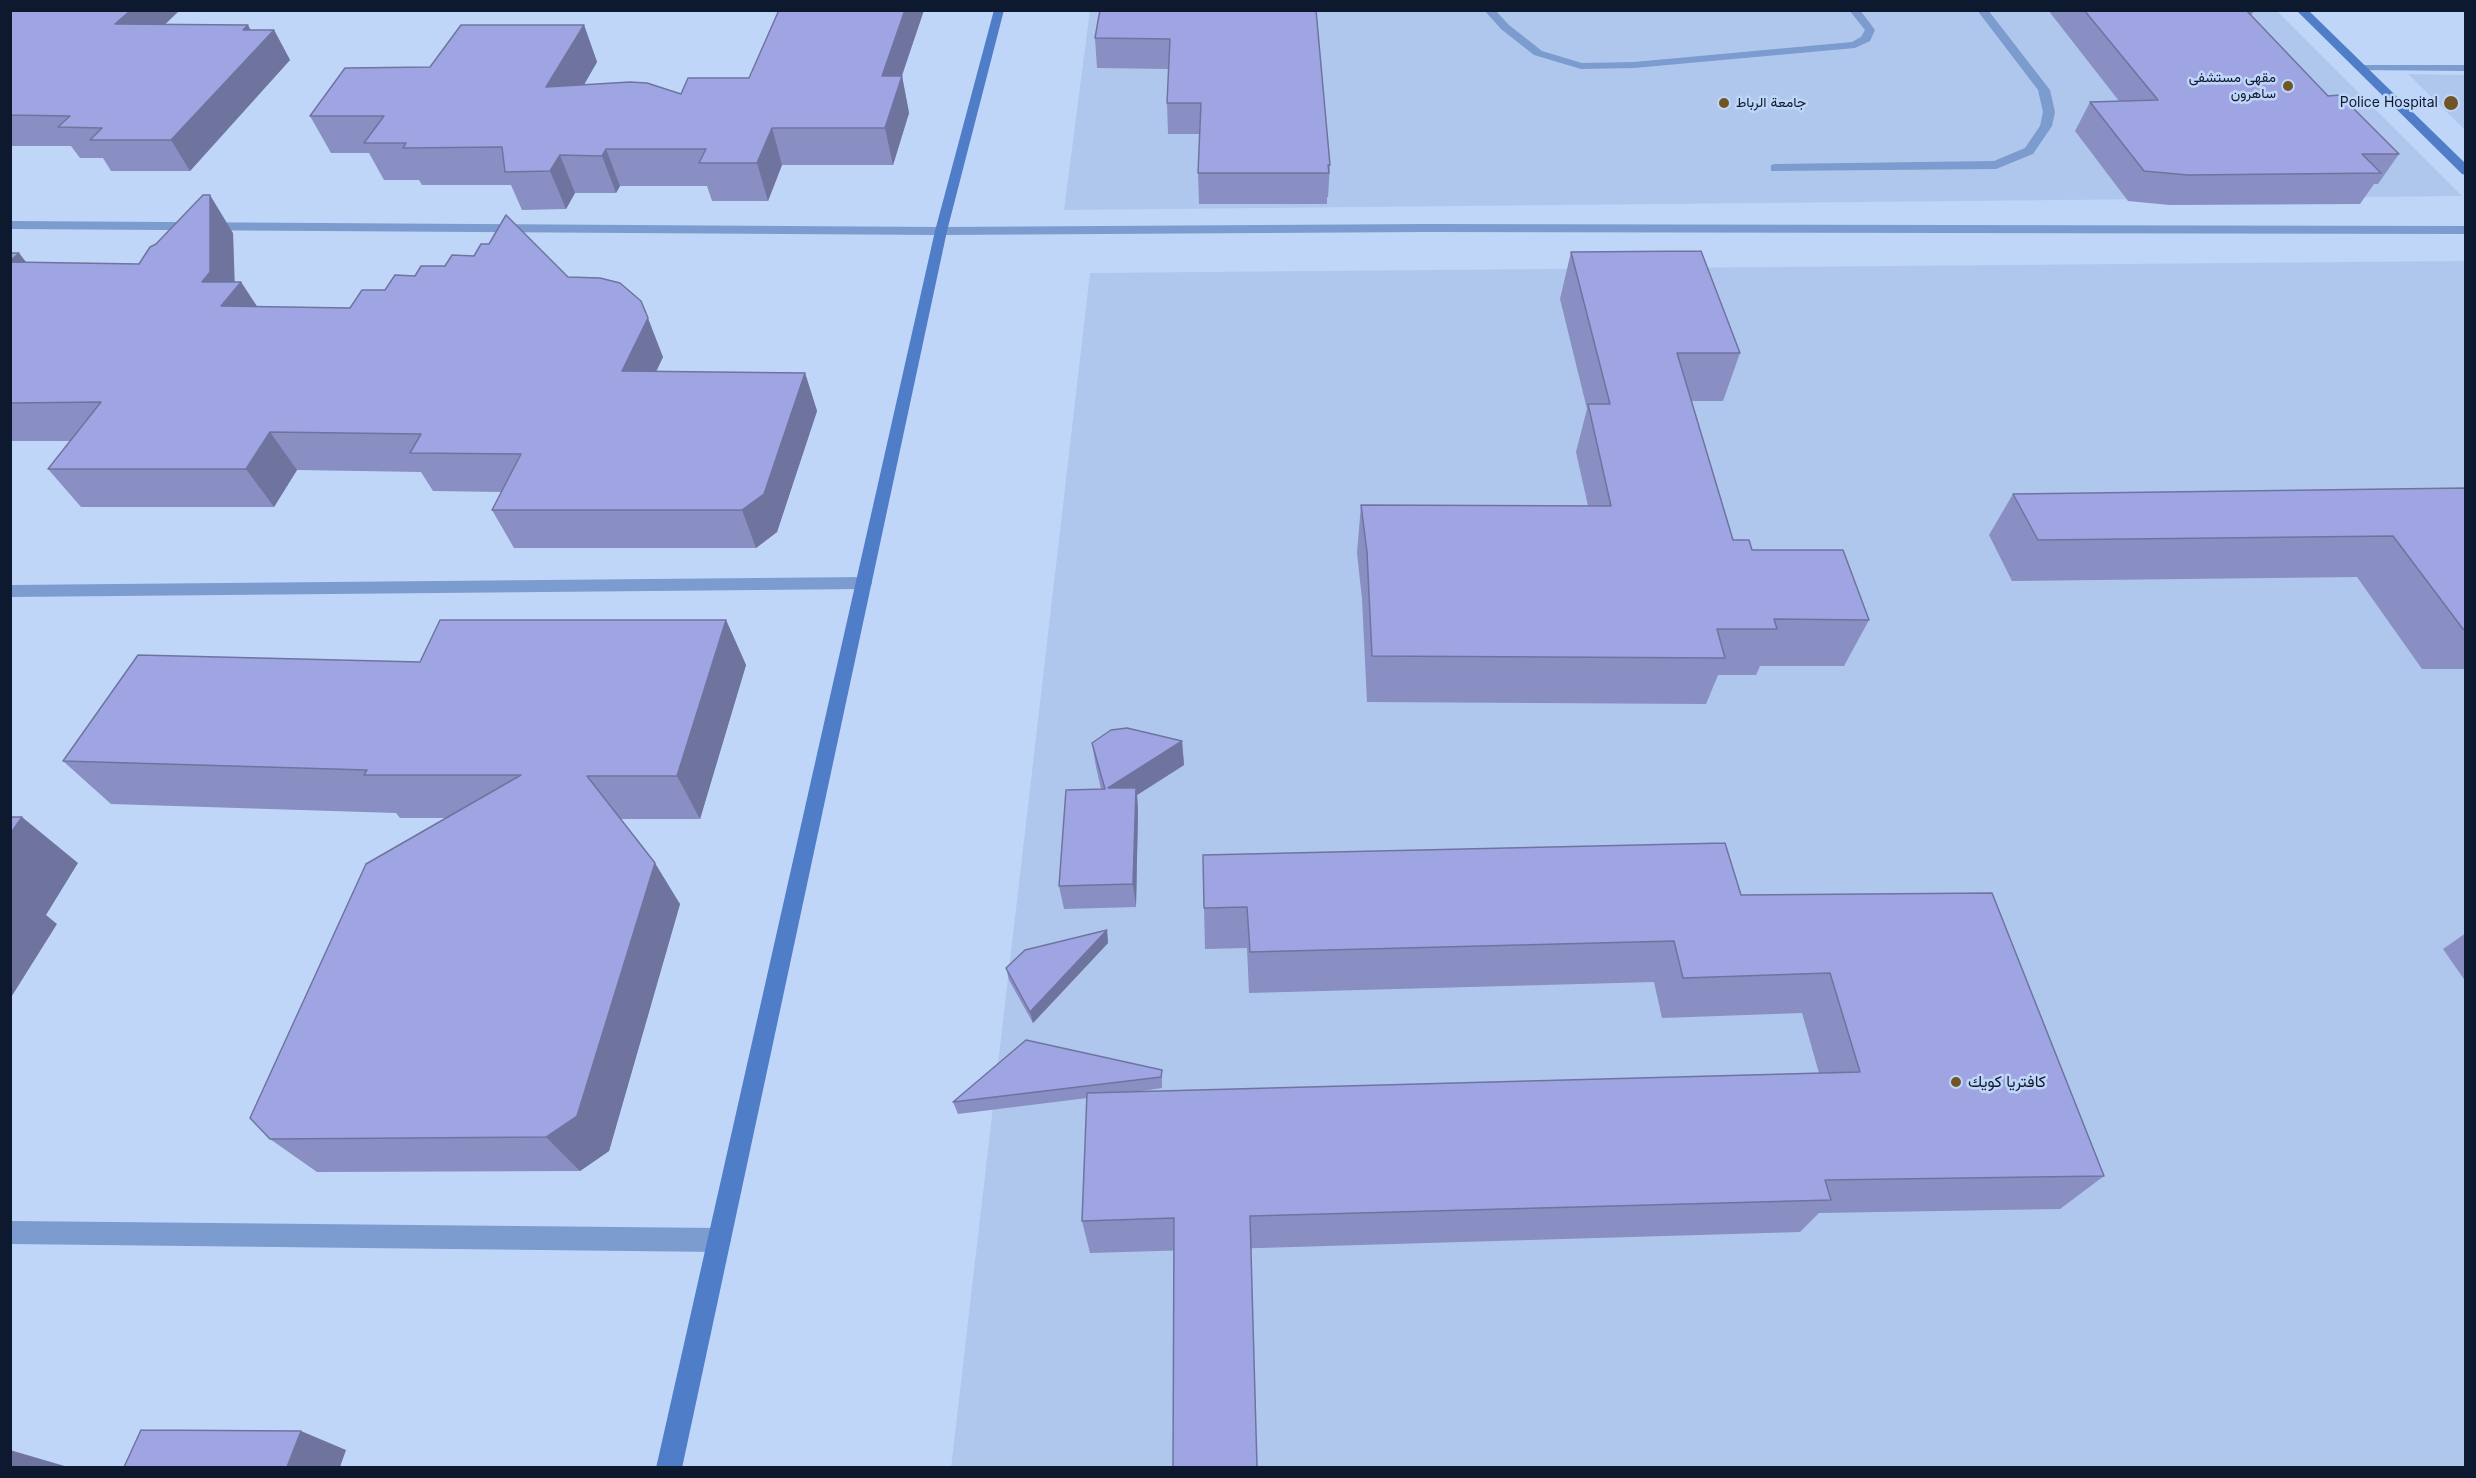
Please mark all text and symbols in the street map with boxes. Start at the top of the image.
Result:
place label: مقهى مستشفى ساهرون [2189,70,2276,102]
marker: مقهى مستشفى ساهرون [2281,79,2295,93]
marker: Police Hospital [2442,94,2460,112]
place label: جامعة الرباط [1736,95,1806,111]
place label: Police Hospital [2340,95,2438,111]
marker: جامعة الرباط [1717,96,1731,110]
place label: كافتريا كويك [1968,1072,2046,1092]
marker: كافتريا كويك [1949,1075,1963,1089]

